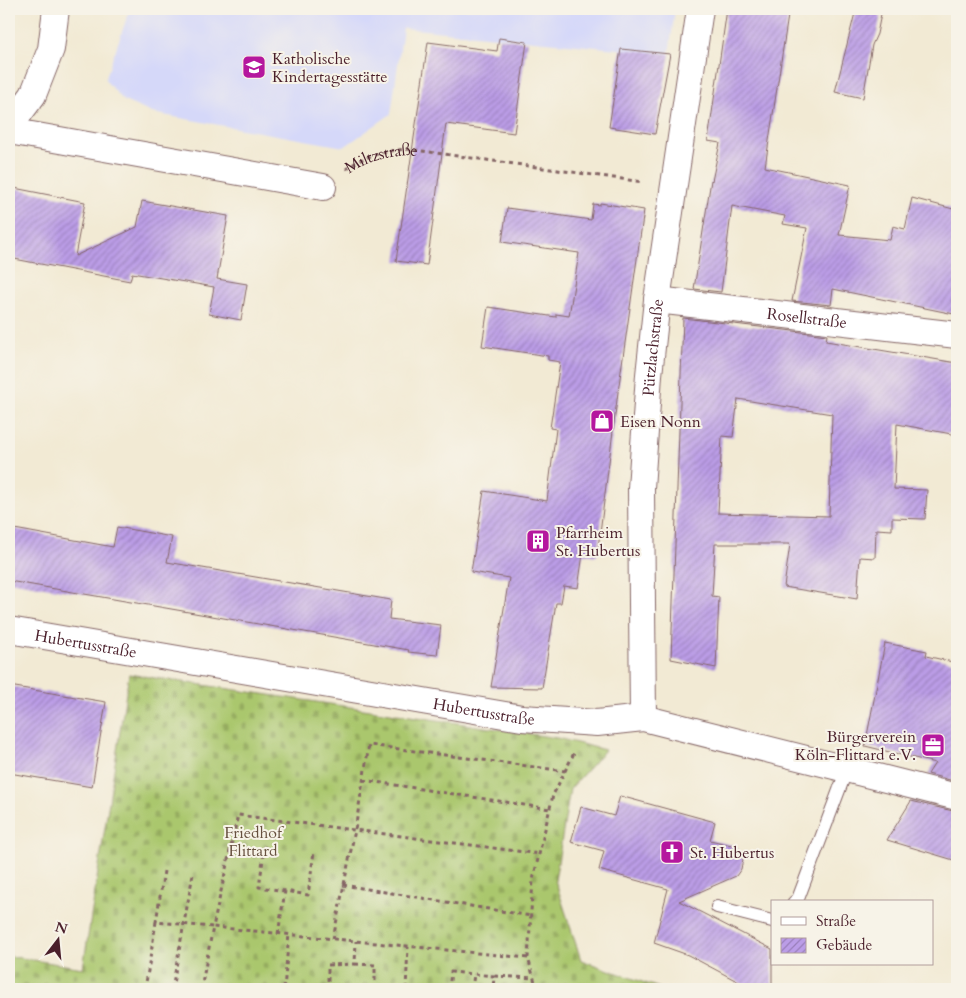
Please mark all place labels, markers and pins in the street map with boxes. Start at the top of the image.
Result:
place label: Katholische Kindertagesstätte [272,48,388,88]
school or university icon: Katholische Kindertagesstätte [241,54,267,80]
shop icon: Eisen Nonn [589,408,615,434]
place label: Eisen Nonn [620,411,701,433]
place label: Pfarrheim St. Hubertus [556,522,640,562]
building icon: Pfarrheim St. Hubertus [525,528,551,554]
place label: Bürgerverein Köln-Flittard e.V. [795,726,916,766]
office icon: Bürgerverein Köln-Flittard e.V. [920,732,946,758]
church icon: St. Hubertus [659,839,685,865]
place label: St. Hubertus [690,842,774,864]

